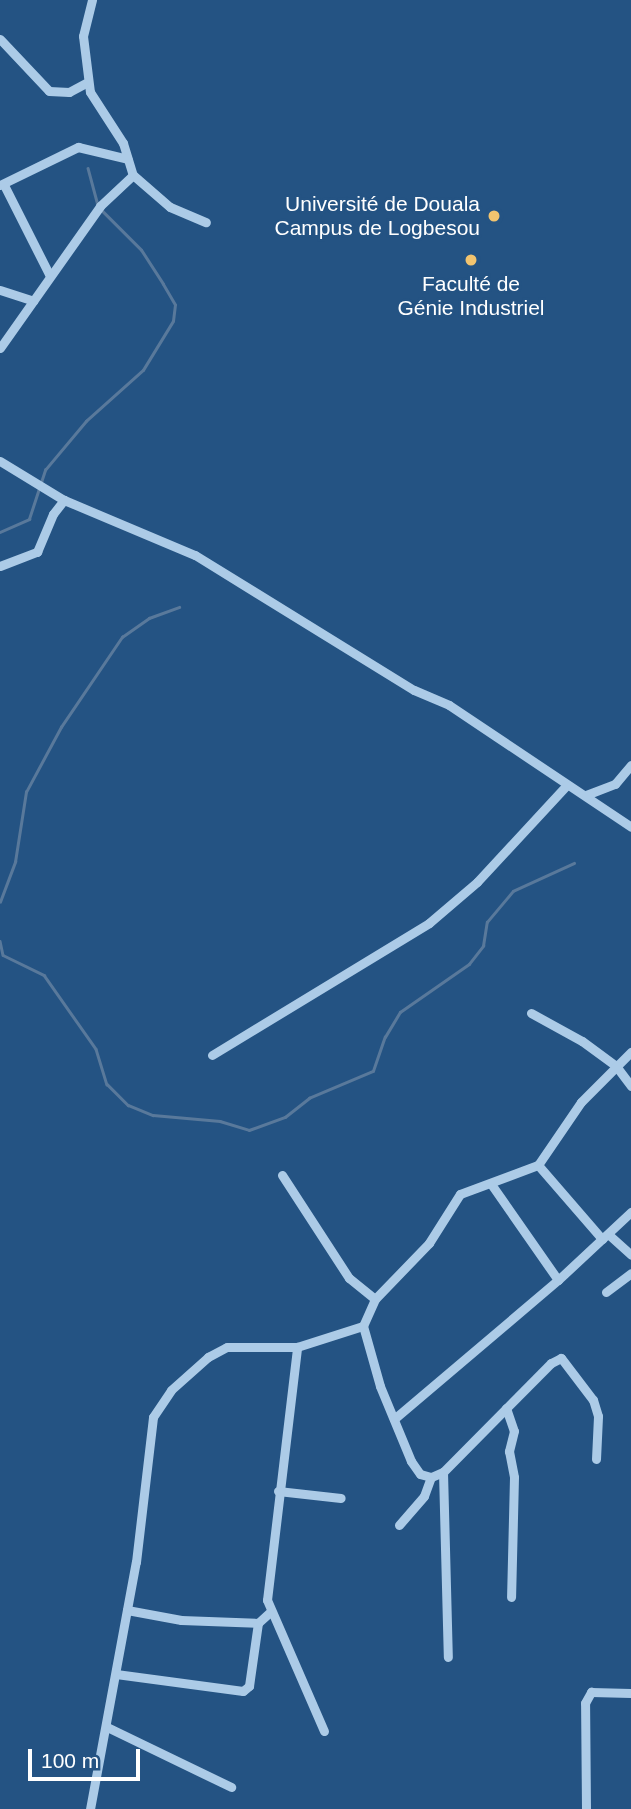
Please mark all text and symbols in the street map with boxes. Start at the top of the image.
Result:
place label: Université de Douala Campus de Logbesou [275,191,480,241]
marker: Université de Douala Campus de Logbesou [486,208,502,224]
marker: Faculté de Génie Industriel [463,252,479,268]
place label: Faculté de Génie Industriel [397,271,545,321]
scale bar [32,1736,144,1780]
text: 100 m [41,1749,99,1772]

